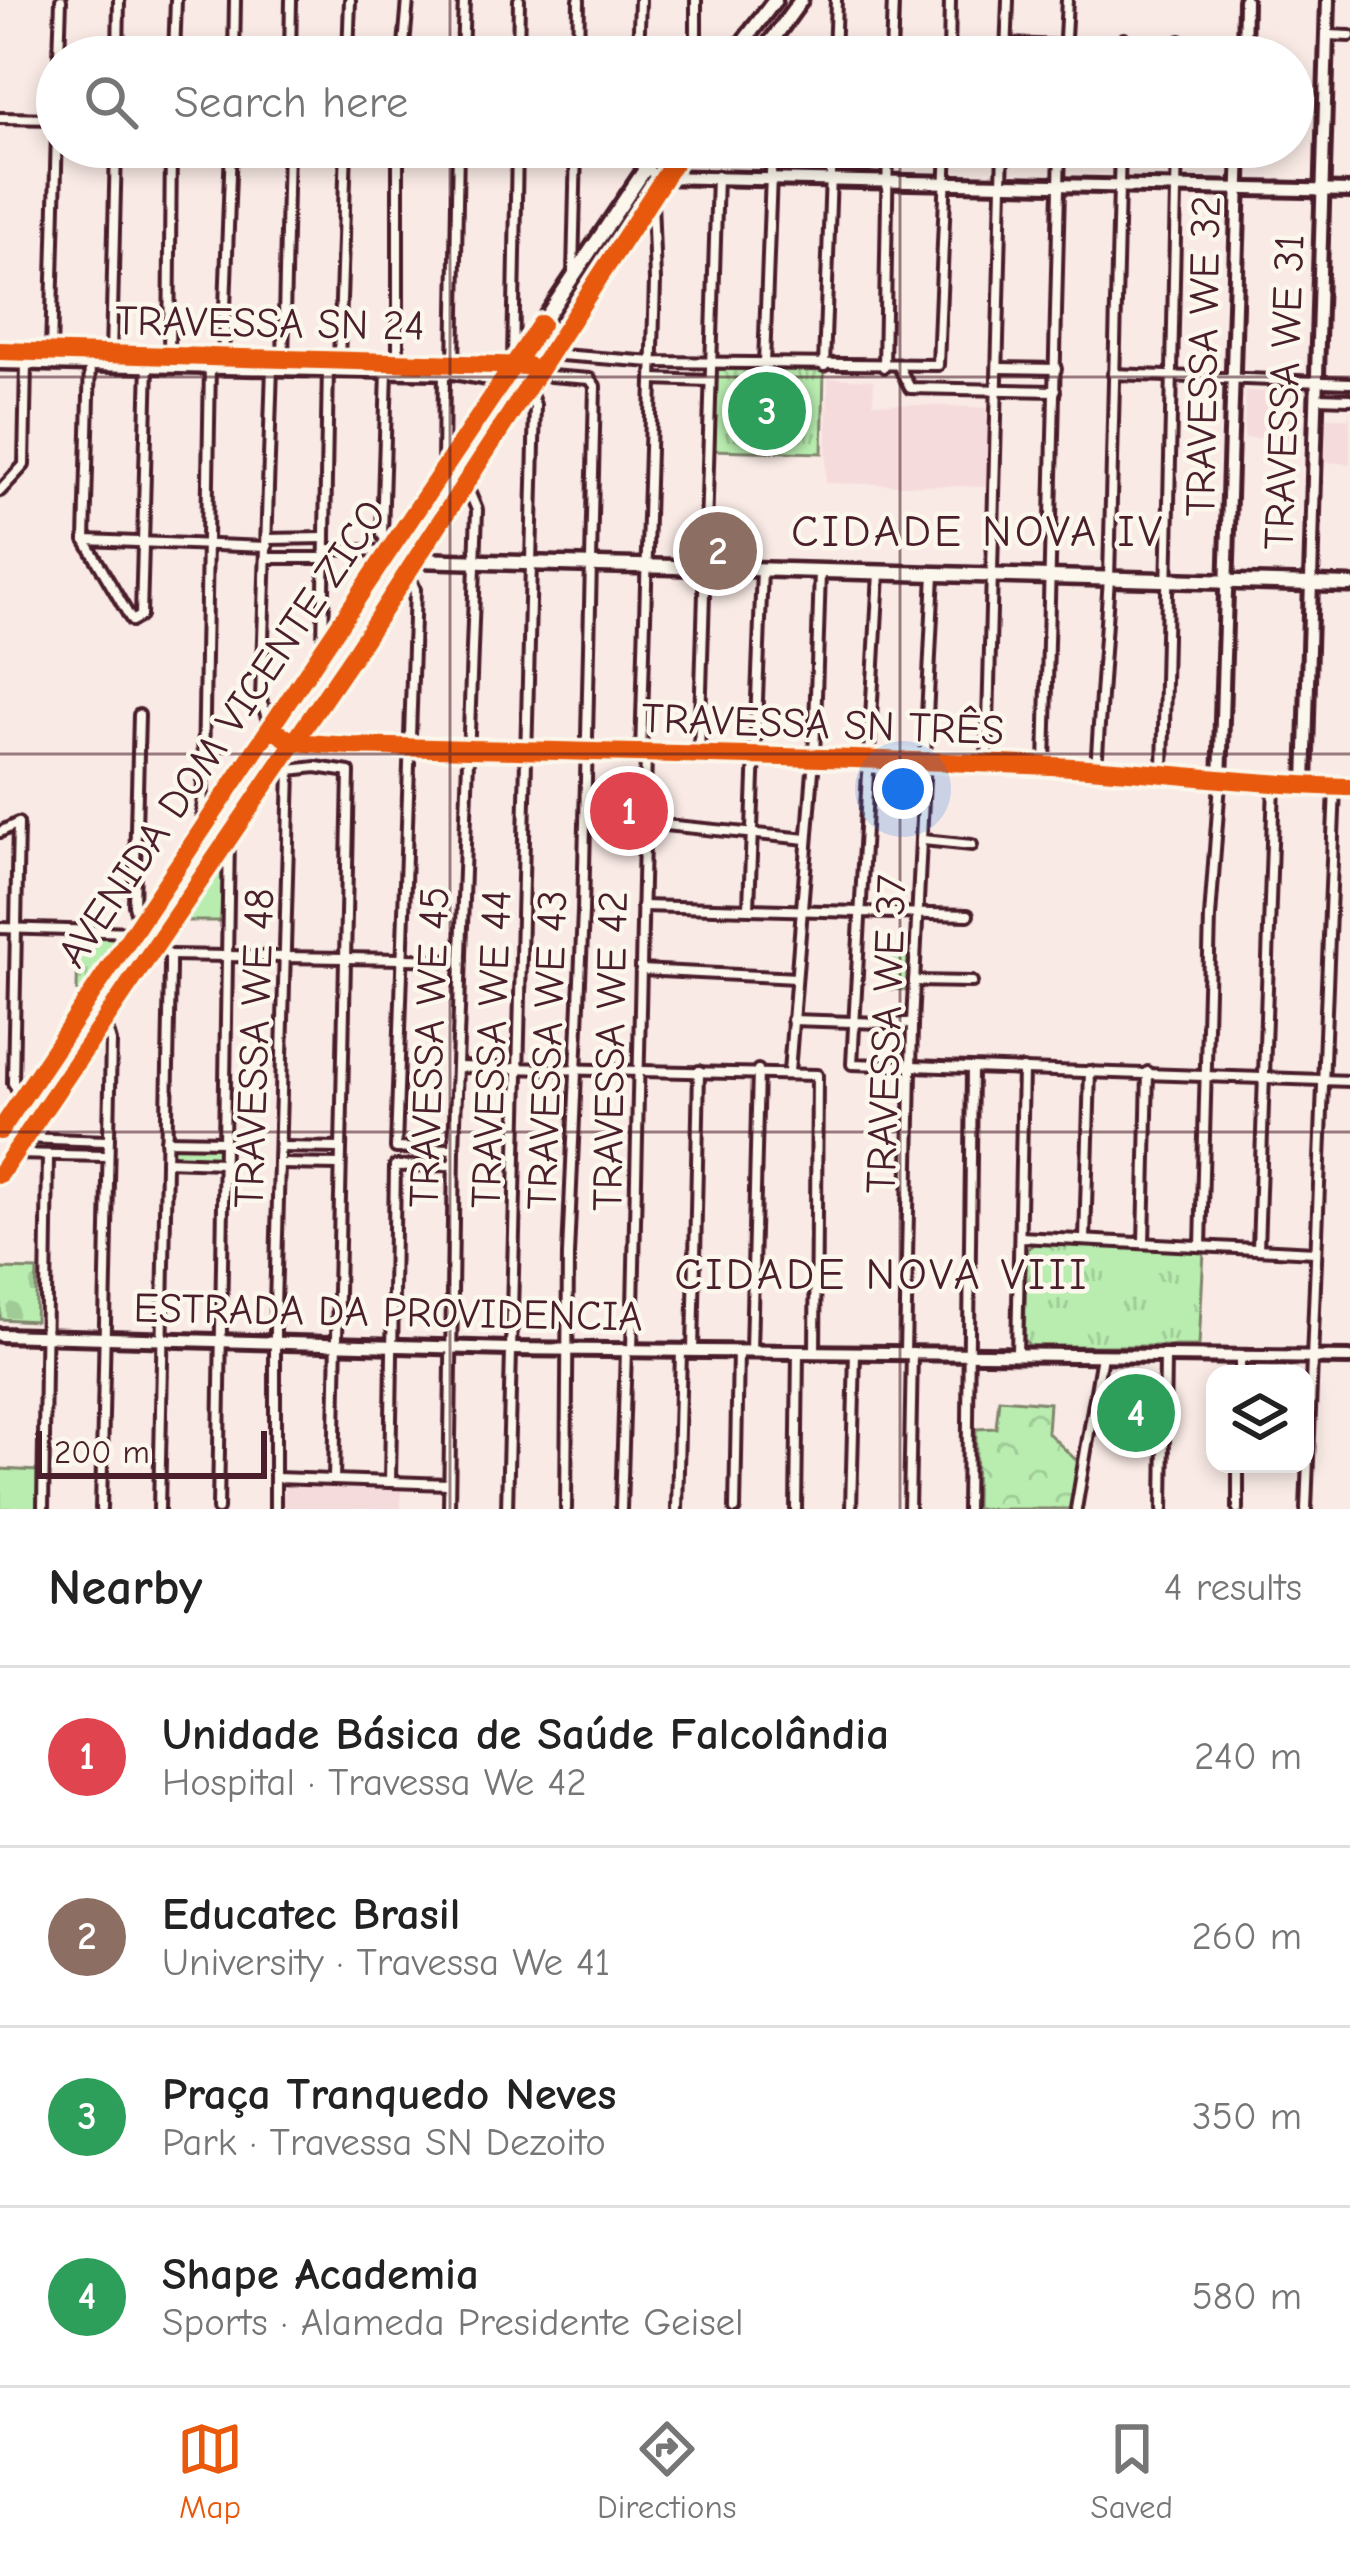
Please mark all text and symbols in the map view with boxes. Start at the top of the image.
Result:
search box [36,36,1314,168]
icon: search [78,69,144,135]
text: Search here [174,76,408,128]
street label: TRAVESSA WE 32 [1176,195,1231,517]
street label: TRAVESSA WE 31 [1255,233,1314,551]
street label: TRAVESSA SN 24 [115,296,425,351]
pin: 3 [728,366,806,456]
street label: AVENIDA DOM VICENTE ZICO [48,491,397,976]
district label: CIDADE NOVA IV [791,505,1165,557]
pin: 2 [679,506,757,596]
street label: TRAVESSA SN TRÊS [641,694,1005,755]
your location [873,759,933,819]
pin: 1 [590,766,668,856]
street label: TRAVESSA WE 37 [856,874,917,1194]
street label: TRAVESSA WE 45 [399,886,460,1208]
street label: TRAVESSA WE 48 [224,887,285,1209]
street label: TRAVESSA WE 44 [461,889,522,1209]
street label: TRAVESSA WE 43 [517,890,578,1211]
street label: TRAVESSA WE 42 [583,890,638,1212]
district label: CIDADE NOVA VIII [674,1248,1090,1300]
street label: ESTRADA DA PROVIDENCIA [133,1284,643,1341]
map controls [1206,1365,1314,1473]
button: layers [1206,1365,1314,1473]
pin: 4 [1097,1368,1175,1458]
scale bar [36,1425,267,1478]
text: 200 m [54,1433,150,1471]
text: Nearby [48,1558,202,1617]
text: 4 results [1164,1565,1302,1610]
text: Unidade Básica de Saúde Falcolândia [162,1708,889,1760]
text: 1 [79,1734,95,1779]
text: 240 m [1194,1734,1302,1779]
text: Hospital · Travessa We 42 [162,1760,587,1805]
text: Educatec Brasil [162,1888,460,1940]
text: 2 [77,1914,97,1959]
text: 260 m [1191,1914,1302,1959]
text: University · Travessa We 41 [162,1940,610,1985]
text: Praça Tranquedo Neves [162,2068,616,2120]
text: 3 [77,2094,97,2139]
text: 350 m [1192,2094,1302,2139]
text: Park · Travessa SN Dezoito [162,2120,606,2165]
text: Shape Academia [162,2248,479,2300]
text: 4 [78,2274,96,2319]
text: 580 m [1192,2274,1302,2319]
text: Sports · Alameda Presidente Geisel [162,2300,744,2345]
tab: Map [177,2416,243,2526]
tab: Directions [597,2416,737,2526]
tab: Saved [1091,2416,1173,2526]

